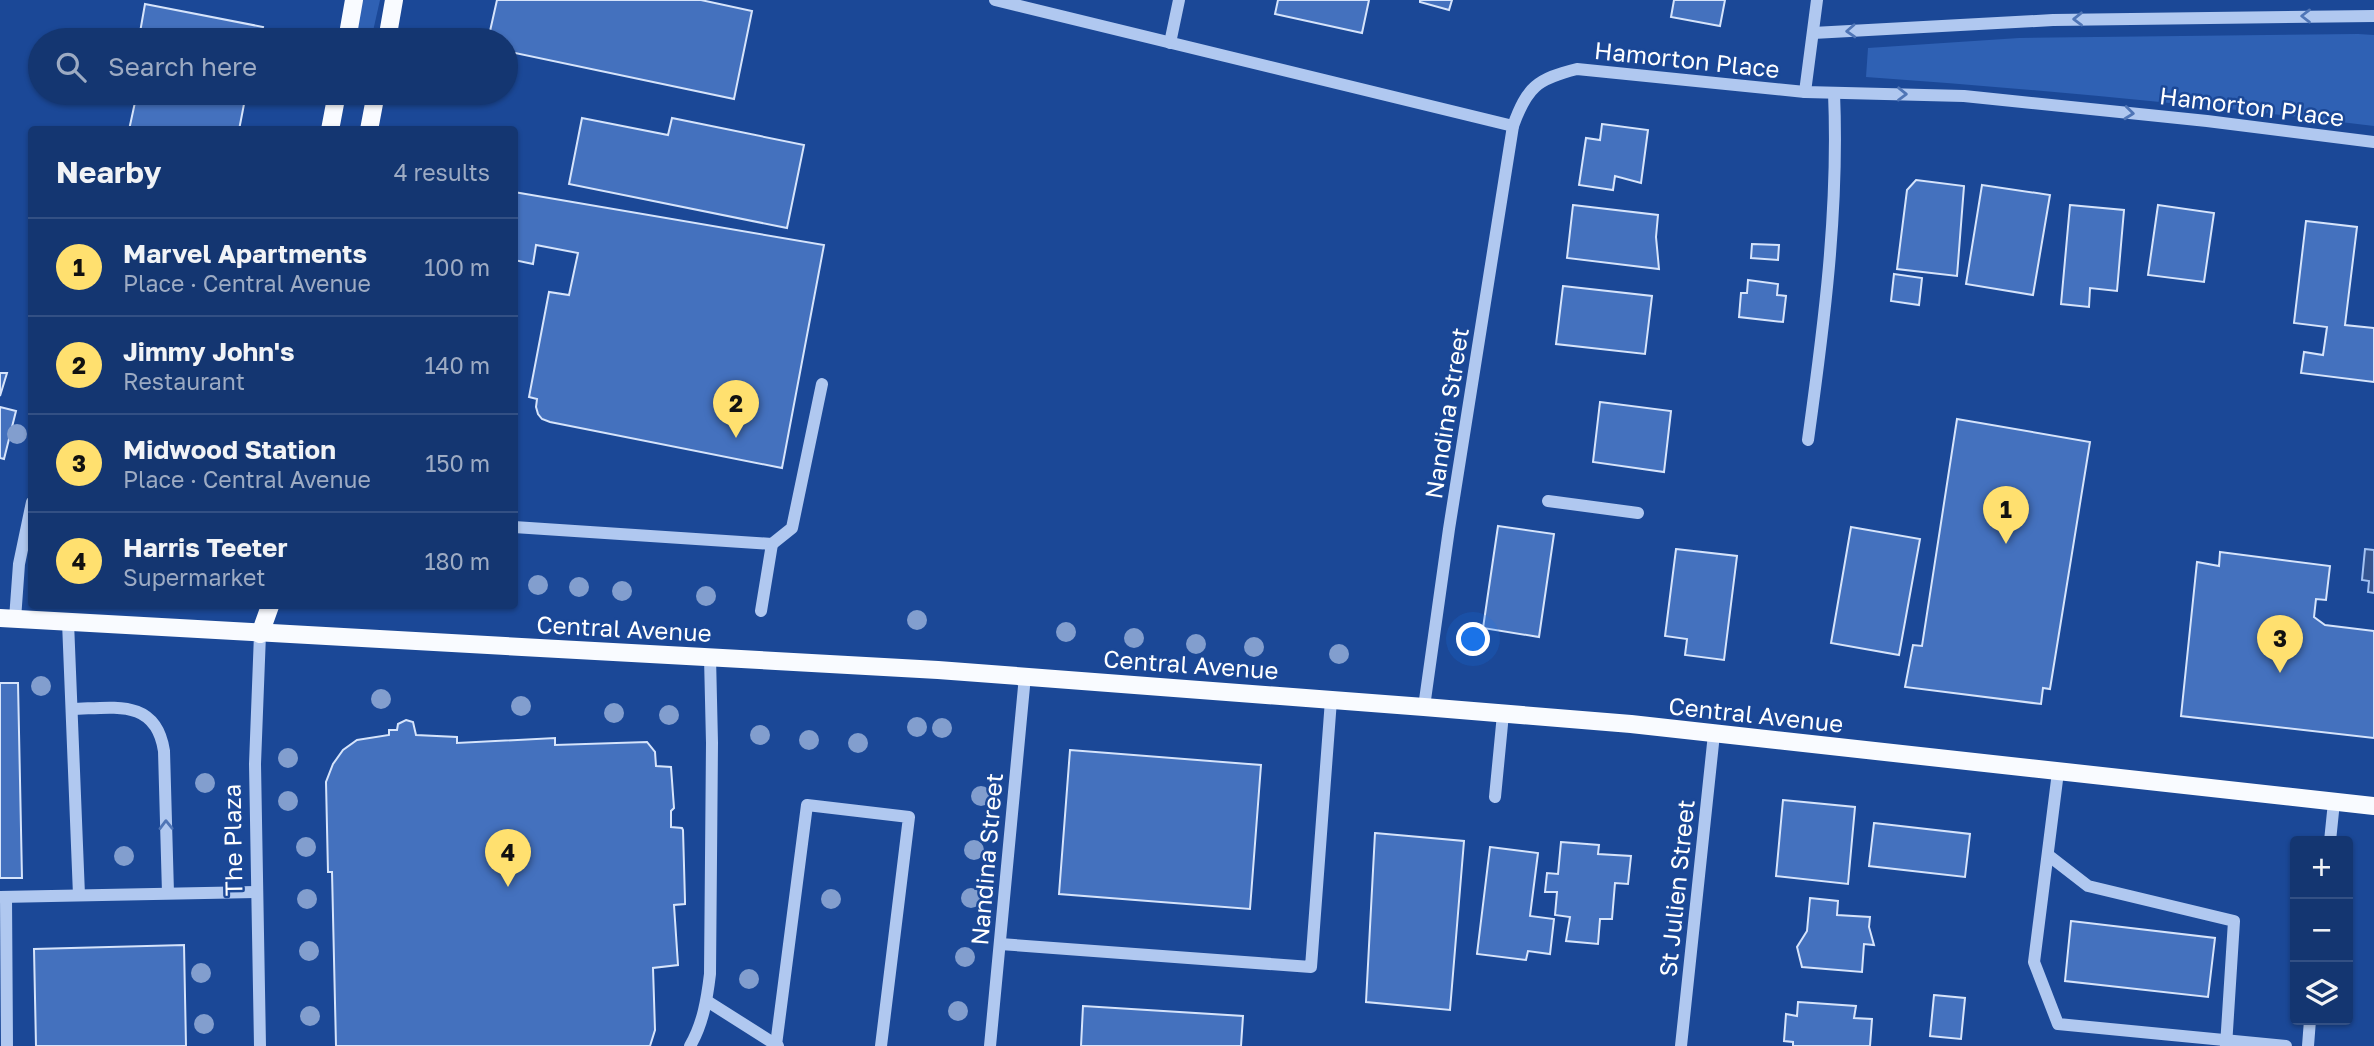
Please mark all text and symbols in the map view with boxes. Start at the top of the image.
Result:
one-way arrow [2300,8,2311,24]
one-way arrow [2073,12,2084,27]
one-way arrow [1845,24,1856,39]
search box [28,28,518,105]
street label: Hamorton Place [1593,35,1781,83]
icon: search [52,48,90,86]
text: Search here [108,51,257,82]
street label: Hamorton Place [2158,80,2346,132]
one-way arrow [1898,86,1908,102]
one-way arrow [2124,105,2135,120]
text: Nearby [56,154,161,190]
text: 4 results [394,158,490,186]
text: Marvel Apartments [123,238,367,269]
text: 1 [73,253,85,281]
text: 100 m [424,253,490,281]
text: Place · Central Avenue [123,269,371,297]
street label: Nandina Street [1418,325,1474,501]
text: Jimmy John's [123,336,295,367]
text: 2 [72,351,86,379]
text: 140 m [424,351,490,379]
text: Restaurant [123,367,245,395]
pin: 2 [713,380,759,438]
text: Midwood Station [123,434,336,465]
text: 3 [72,449,86,477]
text: 150 m [425,449,490,477]
text: Place · Central Avenue [123,465,371,493]
pin: 1 [1983,486,2029,544]
text: Harris Teeter [123,532,288,563]
text: 4 [72,547,86,575]
text: 180 m [424,547,490,575]
text: Supermarket [123,563,266,591]
street label: Central Avenue [536,609,712,647]
pin: 3 [2257,615,2303,673]
your location [1456,622,1490,656]
street label: Central Avenue [1102,643,1280,685]
street label: Central Avenue [1667,690,1845,738]
street label: Nandina Street [964,772,1008,946]
street label: The Plaza [217,784,247,896]
street label: St Julien Street [1652,798,1700,978]
one-way arrow [159,819,174,830]
pin: 4 [485,829,531,887]
map controls [2290,836,2353,1025]
button: + [2290,836,2353,899]
button: − [2290,899,2353,962]
button: layers [2290,962,2353,1025]

